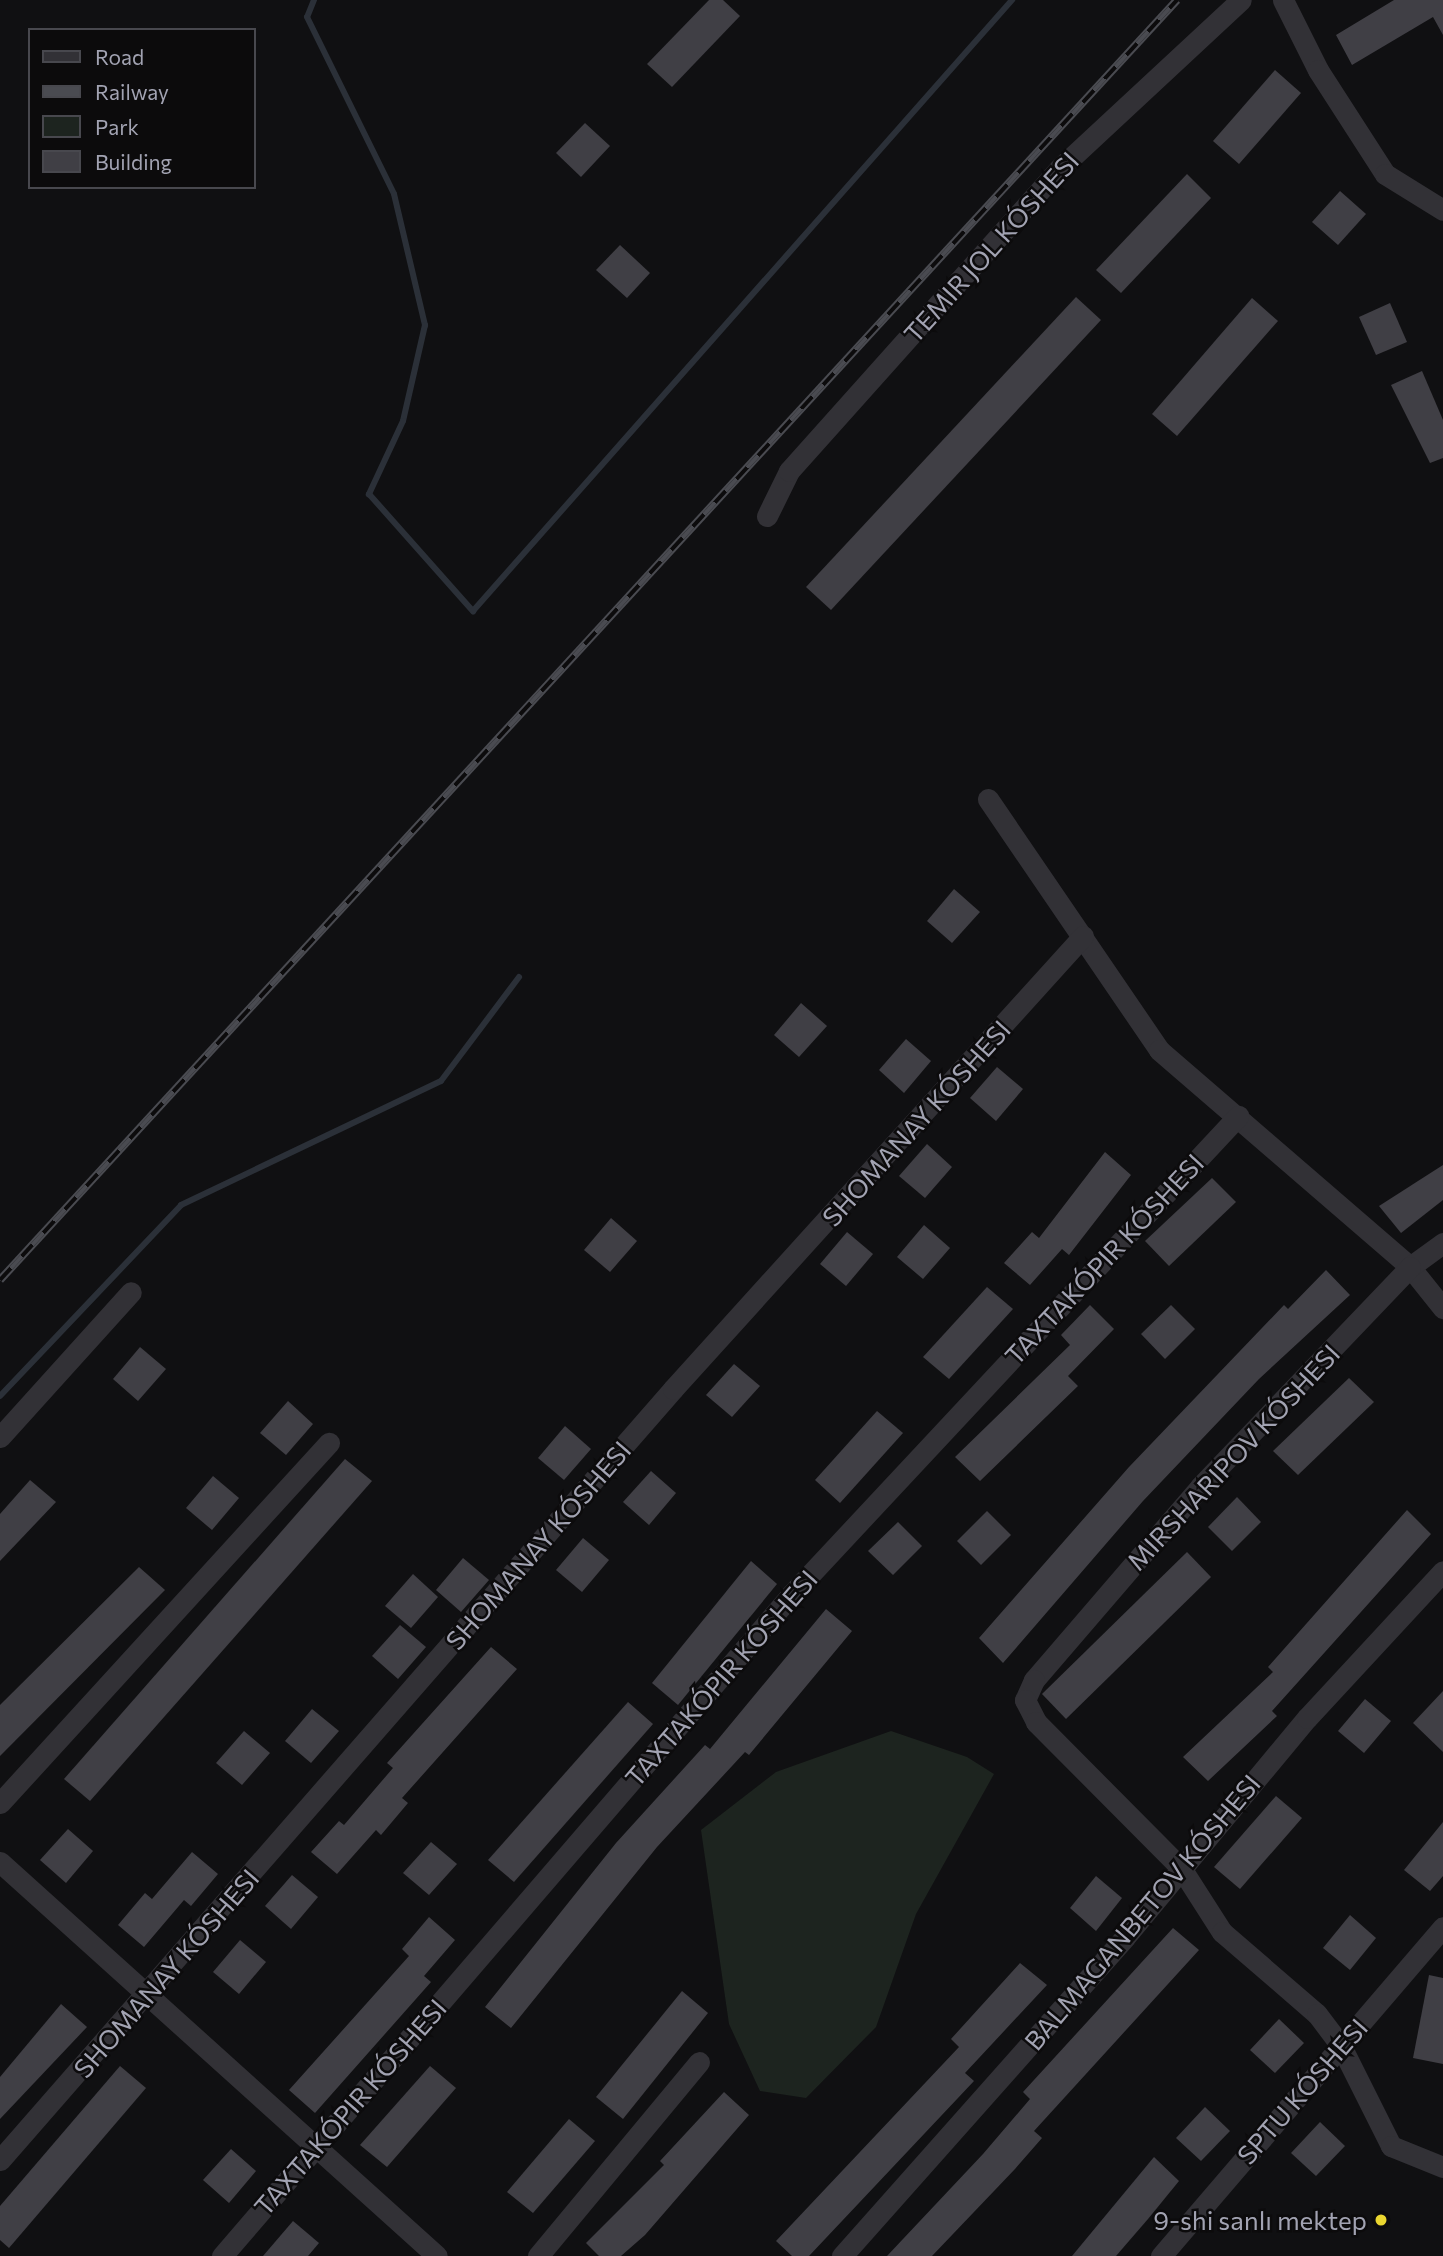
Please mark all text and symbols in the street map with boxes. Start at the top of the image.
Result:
legend [28,28,256,189]
text: Road [95,44,144,69]
text: Railway [95,79,169,104]
text: Park [95,114,139,139]
street label: TEMIR JOL KÓSHESI [897,145,1085,349]
text: Building [95,149,172,174]
street label: SHOMANAY KÓSHESI [815,1014,1017,1232]
street label: TAXTAKÓPIR KÓSHESI [998,1147,1210,1371]
street label: MIRSHARIPOV KÓSHESI [1120,1338,1346,1576]
street label: SHOMANAY KÓSHESI [439,1434,637,1656]
street label: TAXTAKÓPIR KÓSHESI [618,1563,824,1793]
street label: BALMAGANBETOV KÓSHESI [1017,1768,1267,2056]
street label: SHOMANAY KÓSHESI [67,1862,265,2084]
street label: TAXTAKÓPIR KÓSHESI [247,1992,453,2222]
street label: SPTU KÓSHESI [1230,2012,1374,2170]
place label: 9-shi sanlı mektep [1153,2204,1367,2236]
marker: 9-shi sanlı mektep [1373,2212,1389,2228]

